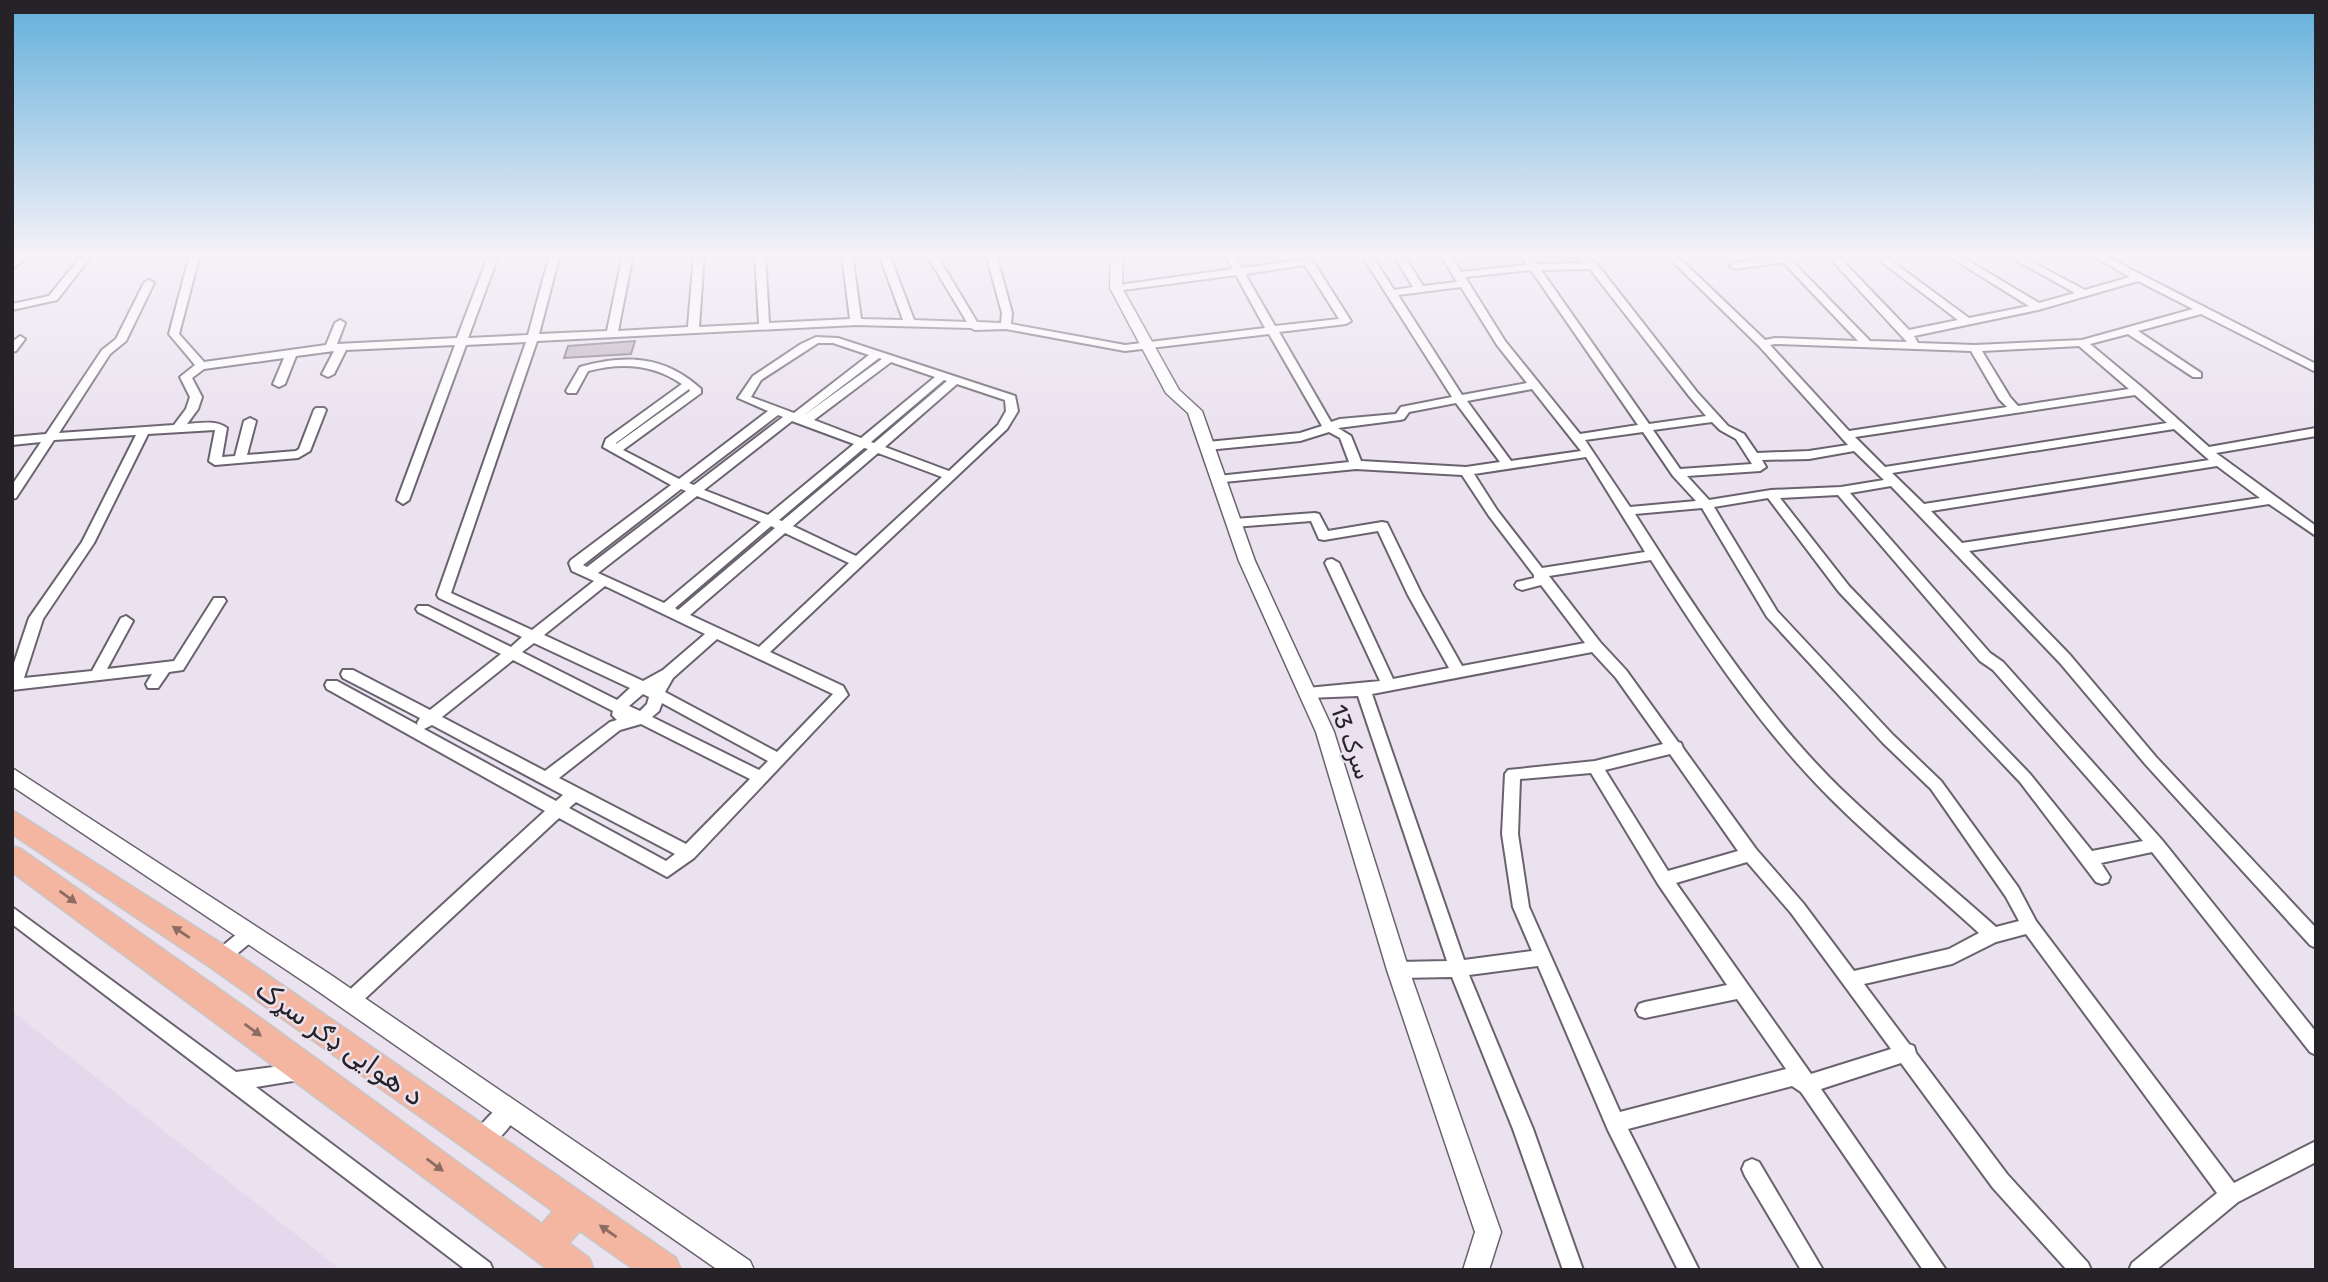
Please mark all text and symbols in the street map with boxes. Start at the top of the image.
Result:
street label: سرک 13 [1325,701,1377,783]
one-way arrow [59,890,77,904]
one-way arrow [171,926,190,939]
street label: د هوایی ډګر سړک [249,972,430,1113]
one-way arrow [244,1022,262,1036]
one-way arrow [426,1158,445,1172]
one-way arrow [599,1224,617,1238]

